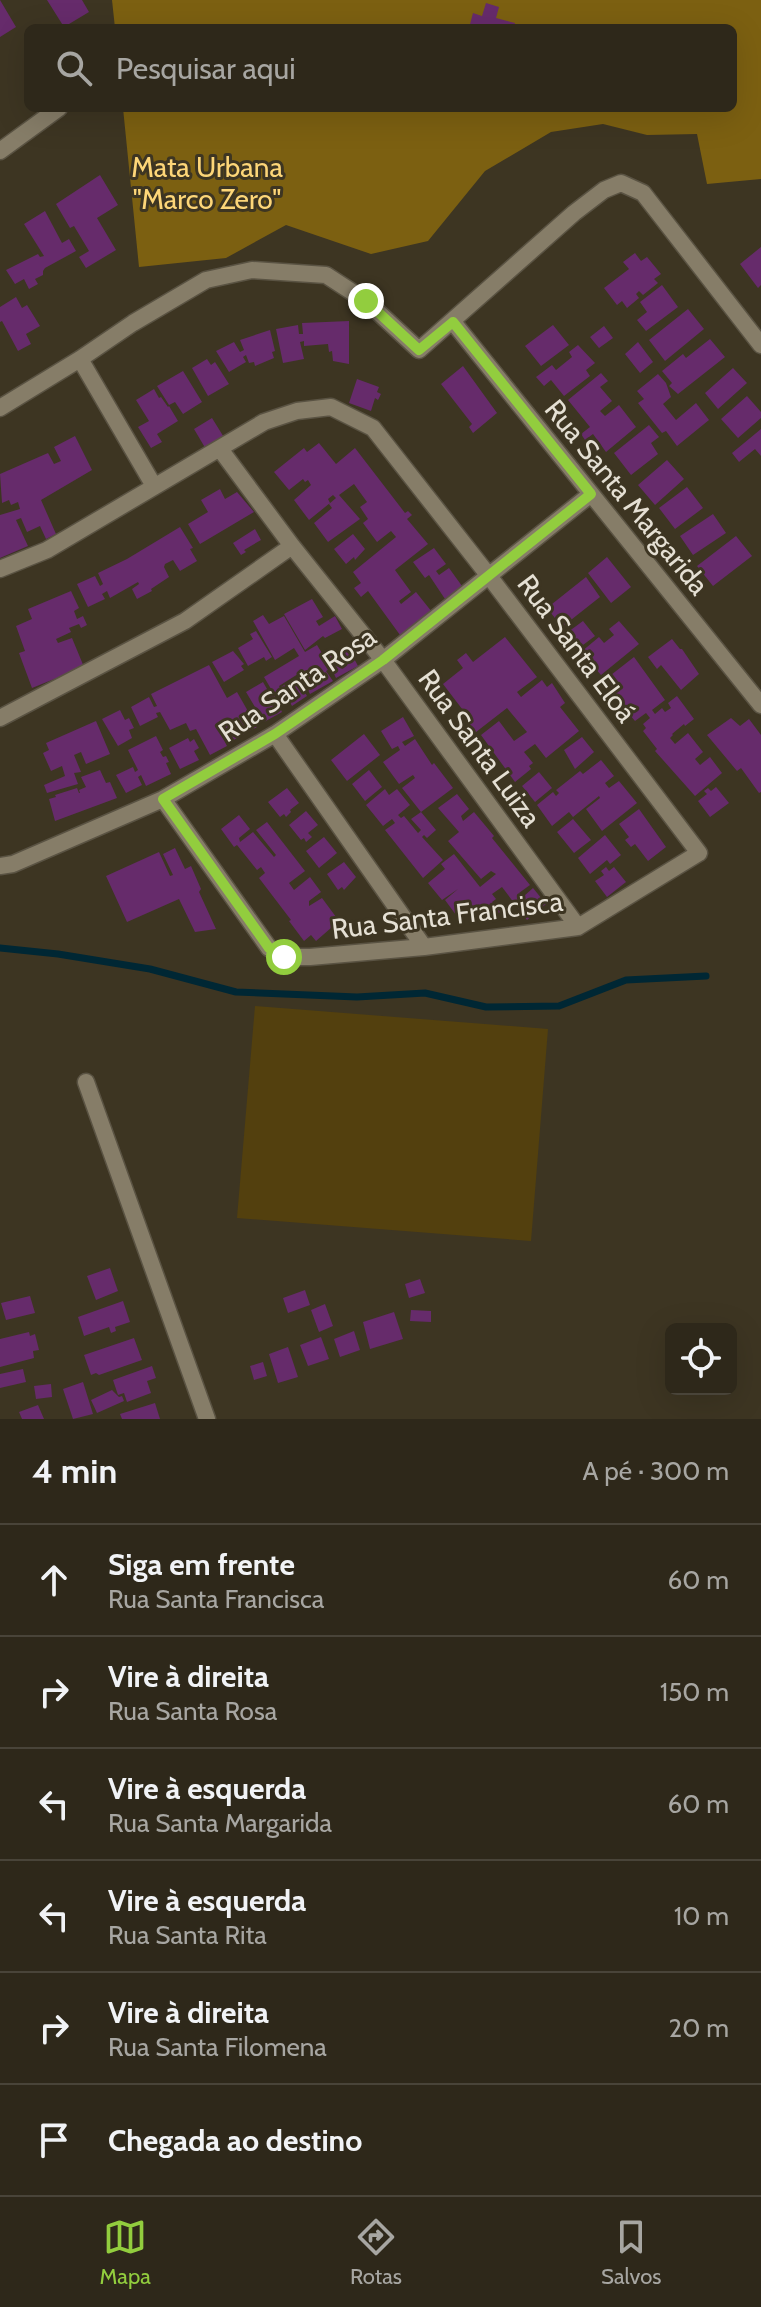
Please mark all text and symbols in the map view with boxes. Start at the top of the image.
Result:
search box [24,24,737,112]
icon: search [52,46,96,90]
text: Pesquisar aqui [116,50,296,87]
park label: Mata Urbana "Marco Zero" [131,150,283,216]
route end [348,283,384,319]
street label: Rua Santa Margarida [538,393,716,602]
street label: Rua Santa Eloá [510,567,644,729]
street label: Rua Santa Rosa [212,619,382,749]
street label: Rua Santa Luiza [411,663,549,834]
street label: Rua Santa Francisca [329,884,565,946]
route start [266,939,302,975]
map controls [665,1323,737,1395]
button: locate [665,1323,737,1395]
text: 4 min [32,1450,117,1492]
text: A pé · 300 m [582,1455,729,1487]
text: Siga em frente [108,1546,295,1583]
icon: ahead [32,1558,76,1602]
text: 60 m [667,1564,729,1596]
text: Rua Santa Francisca [108,1583,324,1615]
text: Vire à direita [108,1658,269,1695]
icon: right [32,1670,76,1714]
text: 150 m [660,1676,729,1708]
text: Rua Santa Rosa [108,1695,277,1727]
text: Vire à esquerda [108,1770,306,1807]
icon: left [32,1782,76,1826]
text: 60 m [667,1788,729,1820]
text: Rua Santa Margarida [108,1807,332,1839]
text: Vire à esquerda [108,1882,306,1919]
icon: left [32,1894,76,1938]
text: 10 m [674,1900,729,1932]
text: Rua Santa Rita [108,1919,267,1951]
text: Vire à direita [108,1994,269,2031]
icon: right [32,2006,76,2050]
text: 20 m [669,2012,729,2044]
text: Rua Santa Filomena [108,2031,327,2063]
icon: arrive [32,2118,76,2162]
text: Chegada ao destino [108,2122,362,2159]
tab: Mapa [100,2215,151,2290]
tab: Rotas [350,2215,402,2290]
tab: Salvos [601,2215,661,2290]

